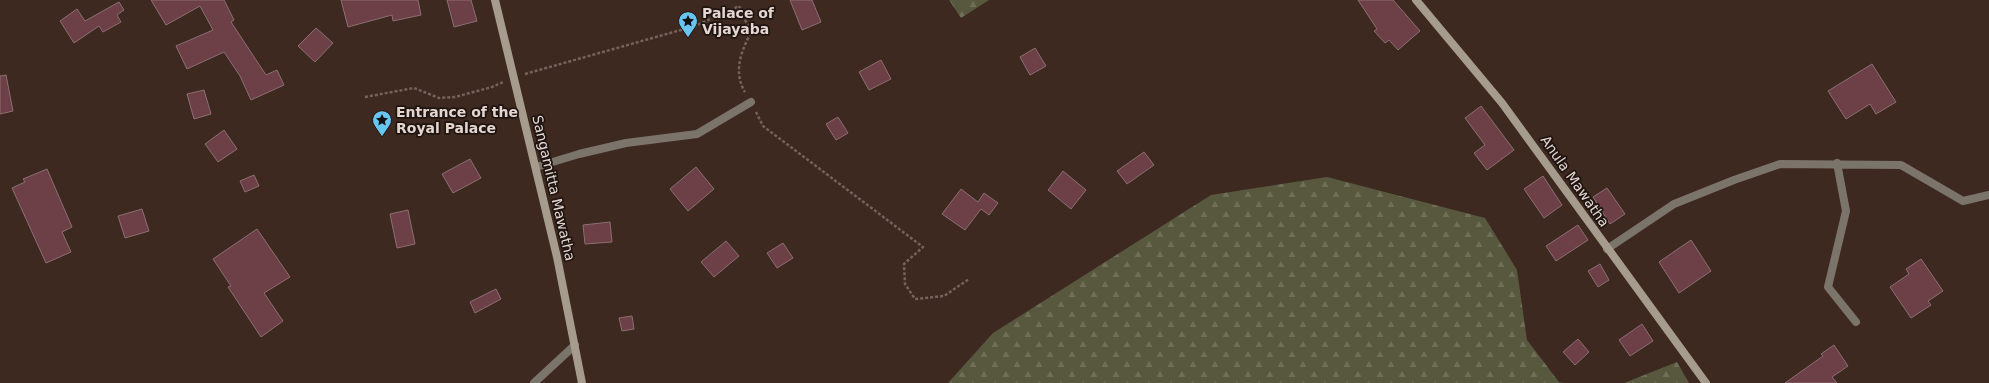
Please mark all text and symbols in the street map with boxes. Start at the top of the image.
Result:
place label: Palace of Vijayaba [702,5,775,37]
place icon: Palace of Vijayaba [677,10,699,38]
place label: Entrance of the Royal Palace [396,104,518,136]
place icon: Entrance of the Royal Palace [371,109,393,137]
street label: Sangamitta Mawatha [529,114,579,262]
street label: Anula Mawatha [1538,132,1612,230]

